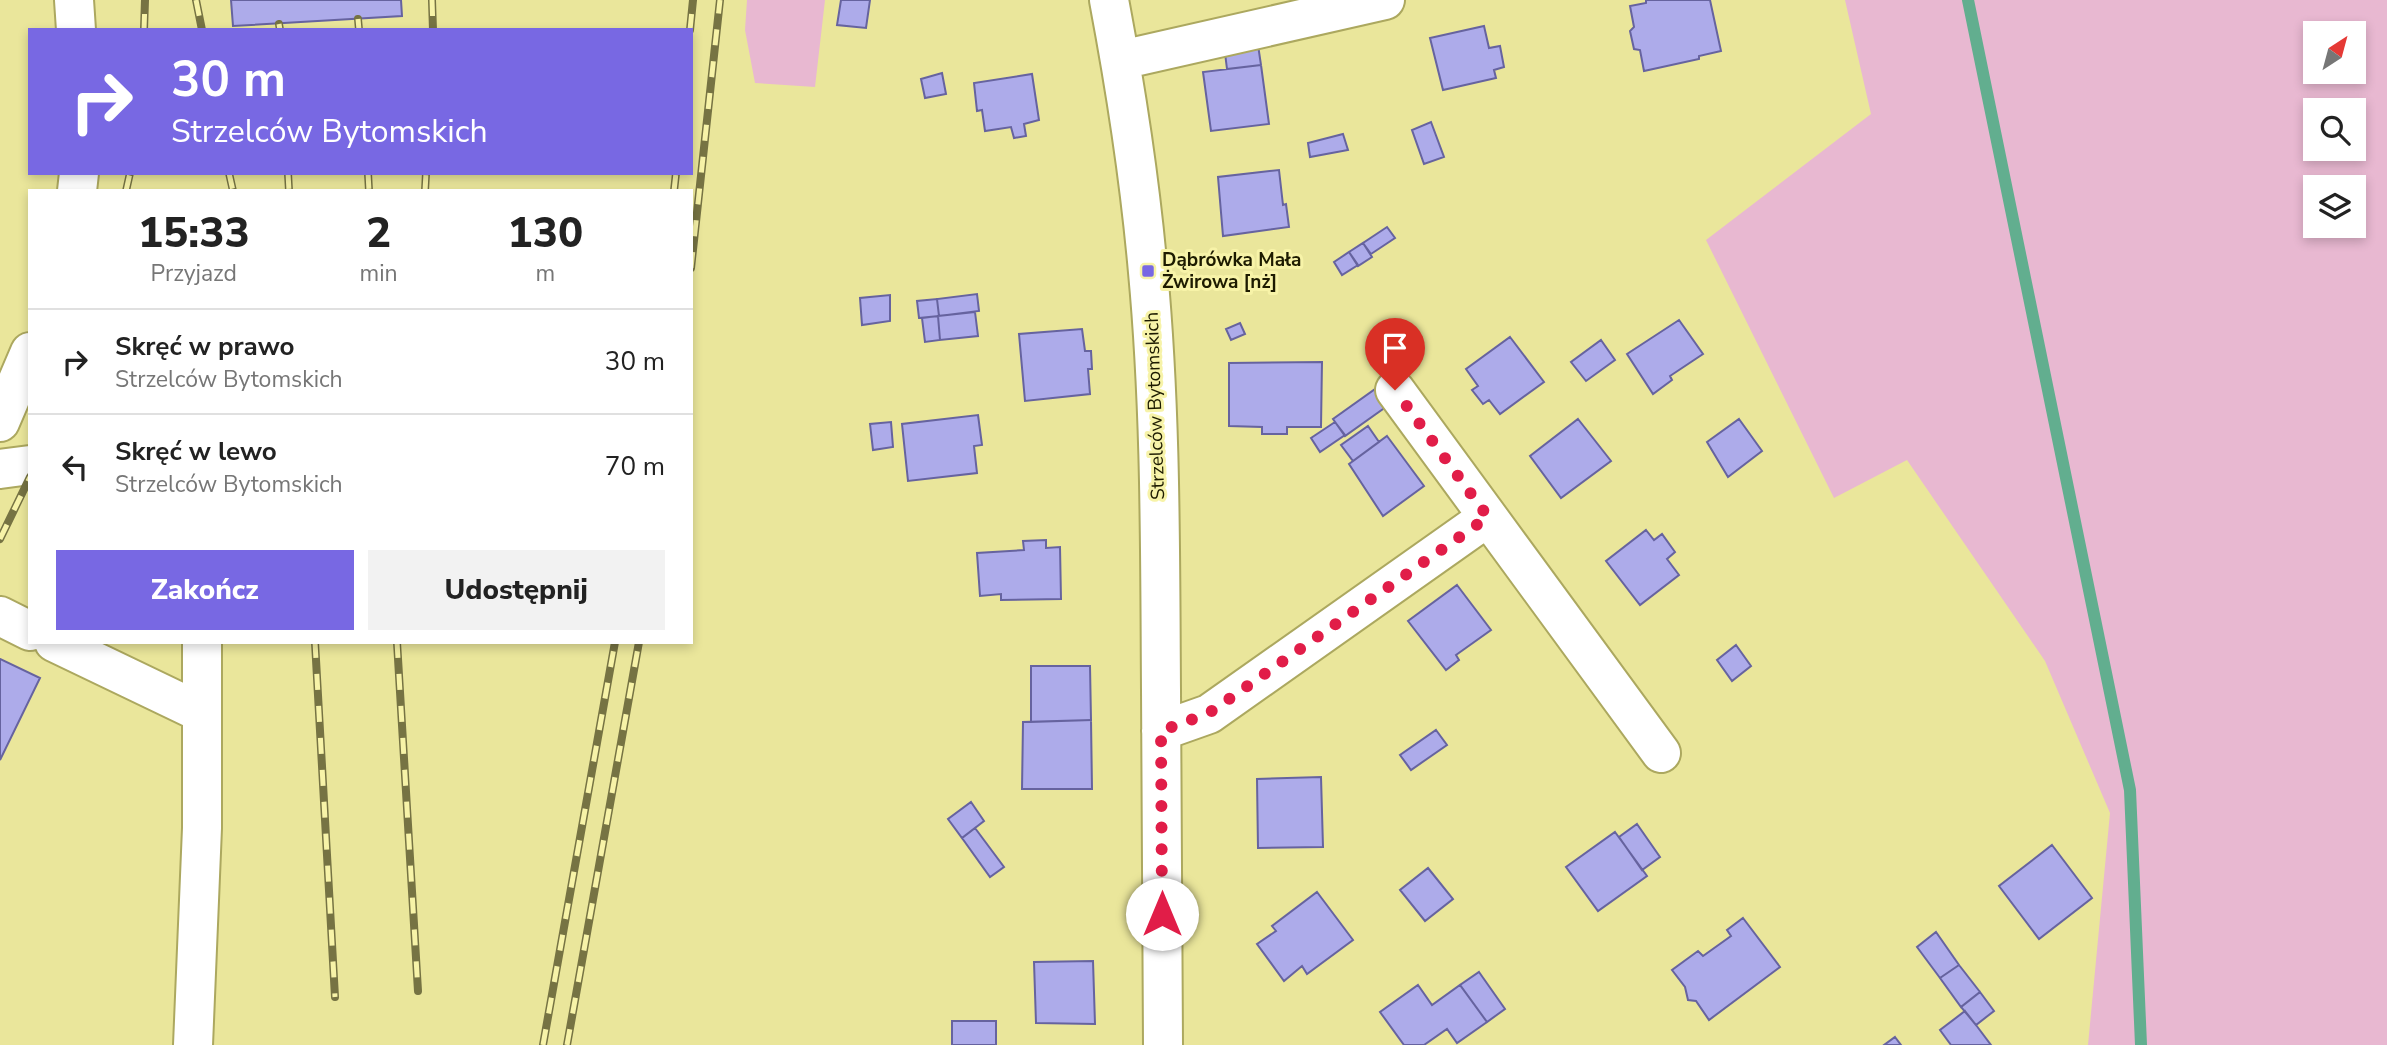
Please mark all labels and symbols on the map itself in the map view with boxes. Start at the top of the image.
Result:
north arrow [2303,21,2366,84]
place label: Dąbrówka Mała Żwirowa [nż] [1162,247,1301,295]
marker: Dąbrówka Mała Żwirowa [nż] [1140,263,1156,279]
street label: Strzelców Bytomskich [1139,312,1171,500]
pin [1365,318,1425,390]
position arrow [1125,877,1199,951]

